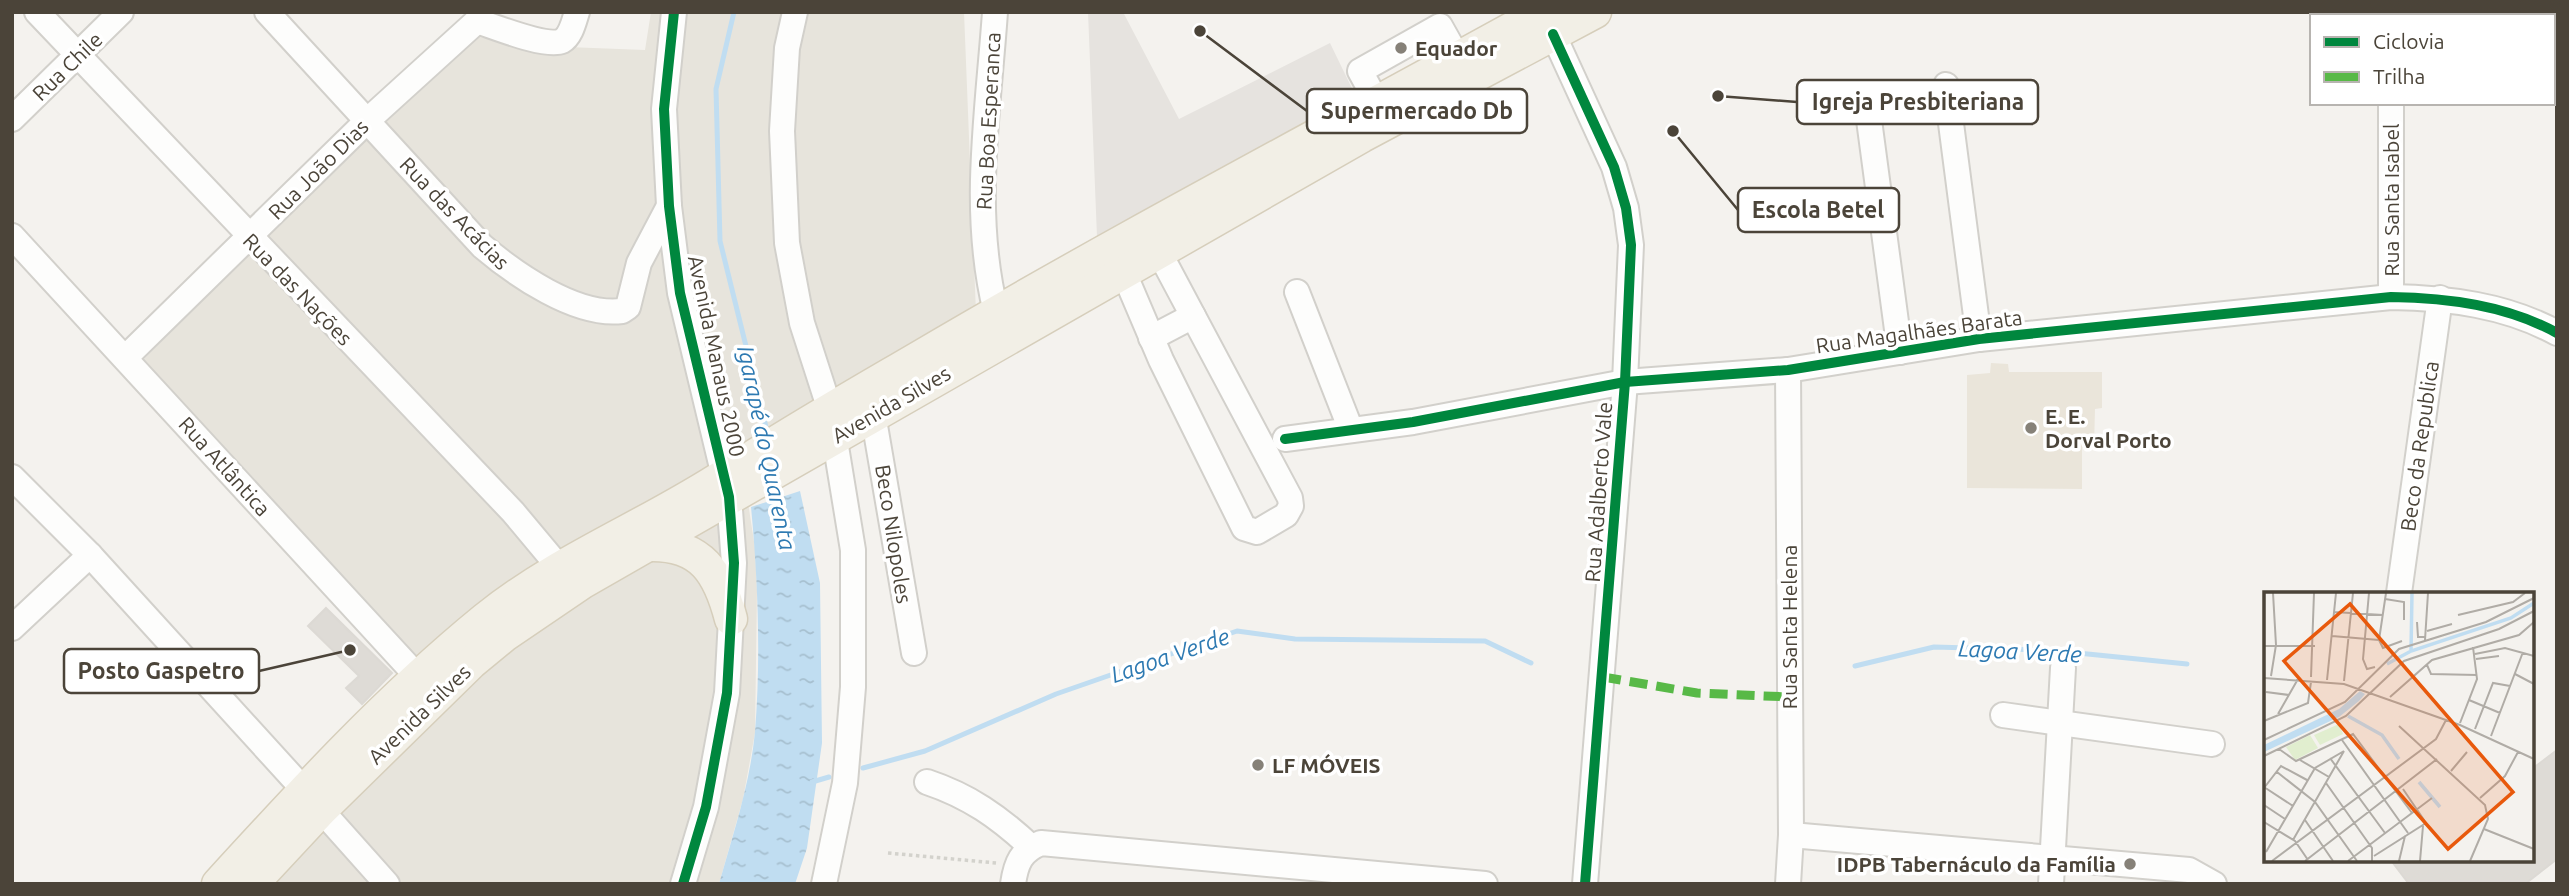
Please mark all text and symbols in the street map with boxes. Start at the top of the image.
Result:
legend [2310,14,2555,105]
street label: Rua Chile [27,27,107,105]
text: Ciclovia [2373,29,2445,53]
street label: Rua Boa Esperanca [971,32,1005,210]
place label: Equador [1415,36,1498,60]
marker: Equador [1393,40,1409,56]
text: Trilha [2373,64,2425,88]
callout: Igreja Presbiteriana [1797,80,2038,124]
callout: Supermercado Db [1307,89,1527,133]
text: Igreja Presbiteriana [1812,89,2024,114]
text: Supermercado Db [1321,98,1513,123]
street label: Rua João Dias [263,114,373,224]
street label: Rua Santa Isabel [2379,124,2403,276]
street label: Rua das Acácias [395,152,515,274]
callout: Escola Betel [1738,188,1899,232]
text: Escola Betel [1752,197,1884,222]
street label: Rua das Nações [239,228,357,350]
street label: Avenida Manaus 2000 [684,253,750,459]
street label: Rua Magalhães Barata [1814,305,2024,357]
water label: Igarapé do Quarenta [733,343,801,553]
street label: Beco da Republica [2395,359,2443,533]
street label: Avenida Silves [828,360,954,448]
street label: Rua Adalberto Vale [1580,401,1616,583]
place label: E. E. Dorval Porto [2045,404,2172,452]
street label: Rua Atlântica [174,412,276,520]
marker: E. E. Dorval Porto [2023,420,2039,436]
street label: Beco Nilopoles [871,463,917,605]
street label: Rua Santa Helena [1777,545,1801,709]
inset map [2264,592,2534,861]
water label: Lagoa Verde [1108,623,1233,687]
water label: Lagoa Verde [1958,635,2083,667]
callout: Posto Gaspetro [64,649,259,693]
text: Posto Gaspetro [77,658,245,683]
street label: Avenida Silves [363,659,475,769]
place label: LF MÓVEIS [1272,753,1381,777]
marker: LF MÓVEIS [1250,757,1266,773]
place label: IDPB Tabernáculo da Família [1837,852,2116,876]
marker: IDPB Tabernáculo da Família [2122,856,2138,872]

